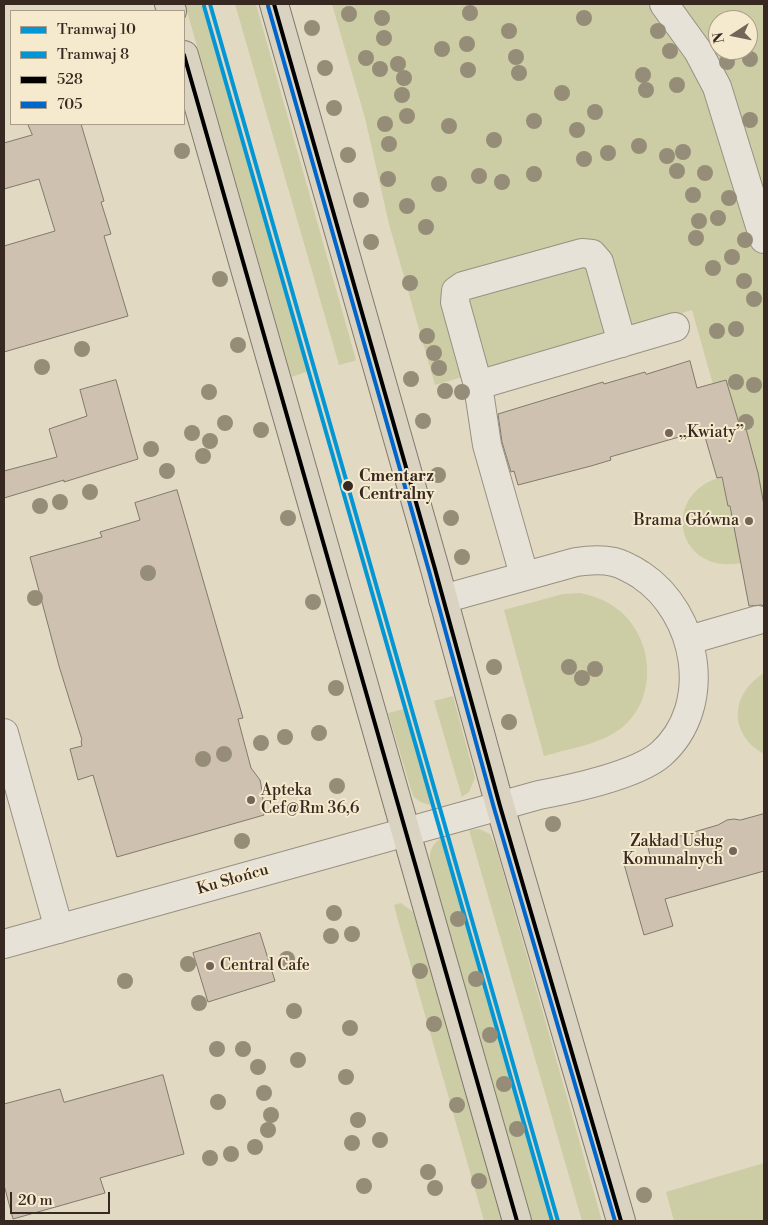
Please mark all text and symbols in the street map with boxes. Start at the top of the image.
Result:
legend [10,10,185,125]
north arrow [708,10,758,60]
text: Tramwaj 10 [57,20,136,39]
text: N [709,31,729,45]
text: Tramwaj 8 [57,45,129,64]
text: 528 [57,70,83,89]
text: 705 [57,95,82,114]
place label: „Kwiaty” [679,423,744,443]
marker: „Kwiaty” [663,427,675,439]
place label: Cmentarz Centralny [359,467,434,505]
marker: Cmentarz Centralny [341,479,355,493]
place label: Brama Główna [634,511,739,531]
marker: Brama Główna [743,515,755,527]
place label: Apteka Cef@Rm 36,6 [261,781,360,819]
marker: Apteka Cef@Rm 36,6 [245,794,257,806]
place label: Zakład Usług Komunalnych [623,832,723,870]
marker: Zakład Usług Komunalnych [727,845,739,857]
street label: Ku Słońcu [195,861,271,899]
place label: Central Cafe [220,956,310,976]
marker: Central Cafe [204,960,216,972]
scale bar [12,1182,112,1214]
text: 20 m [18,1191,53,1210]

